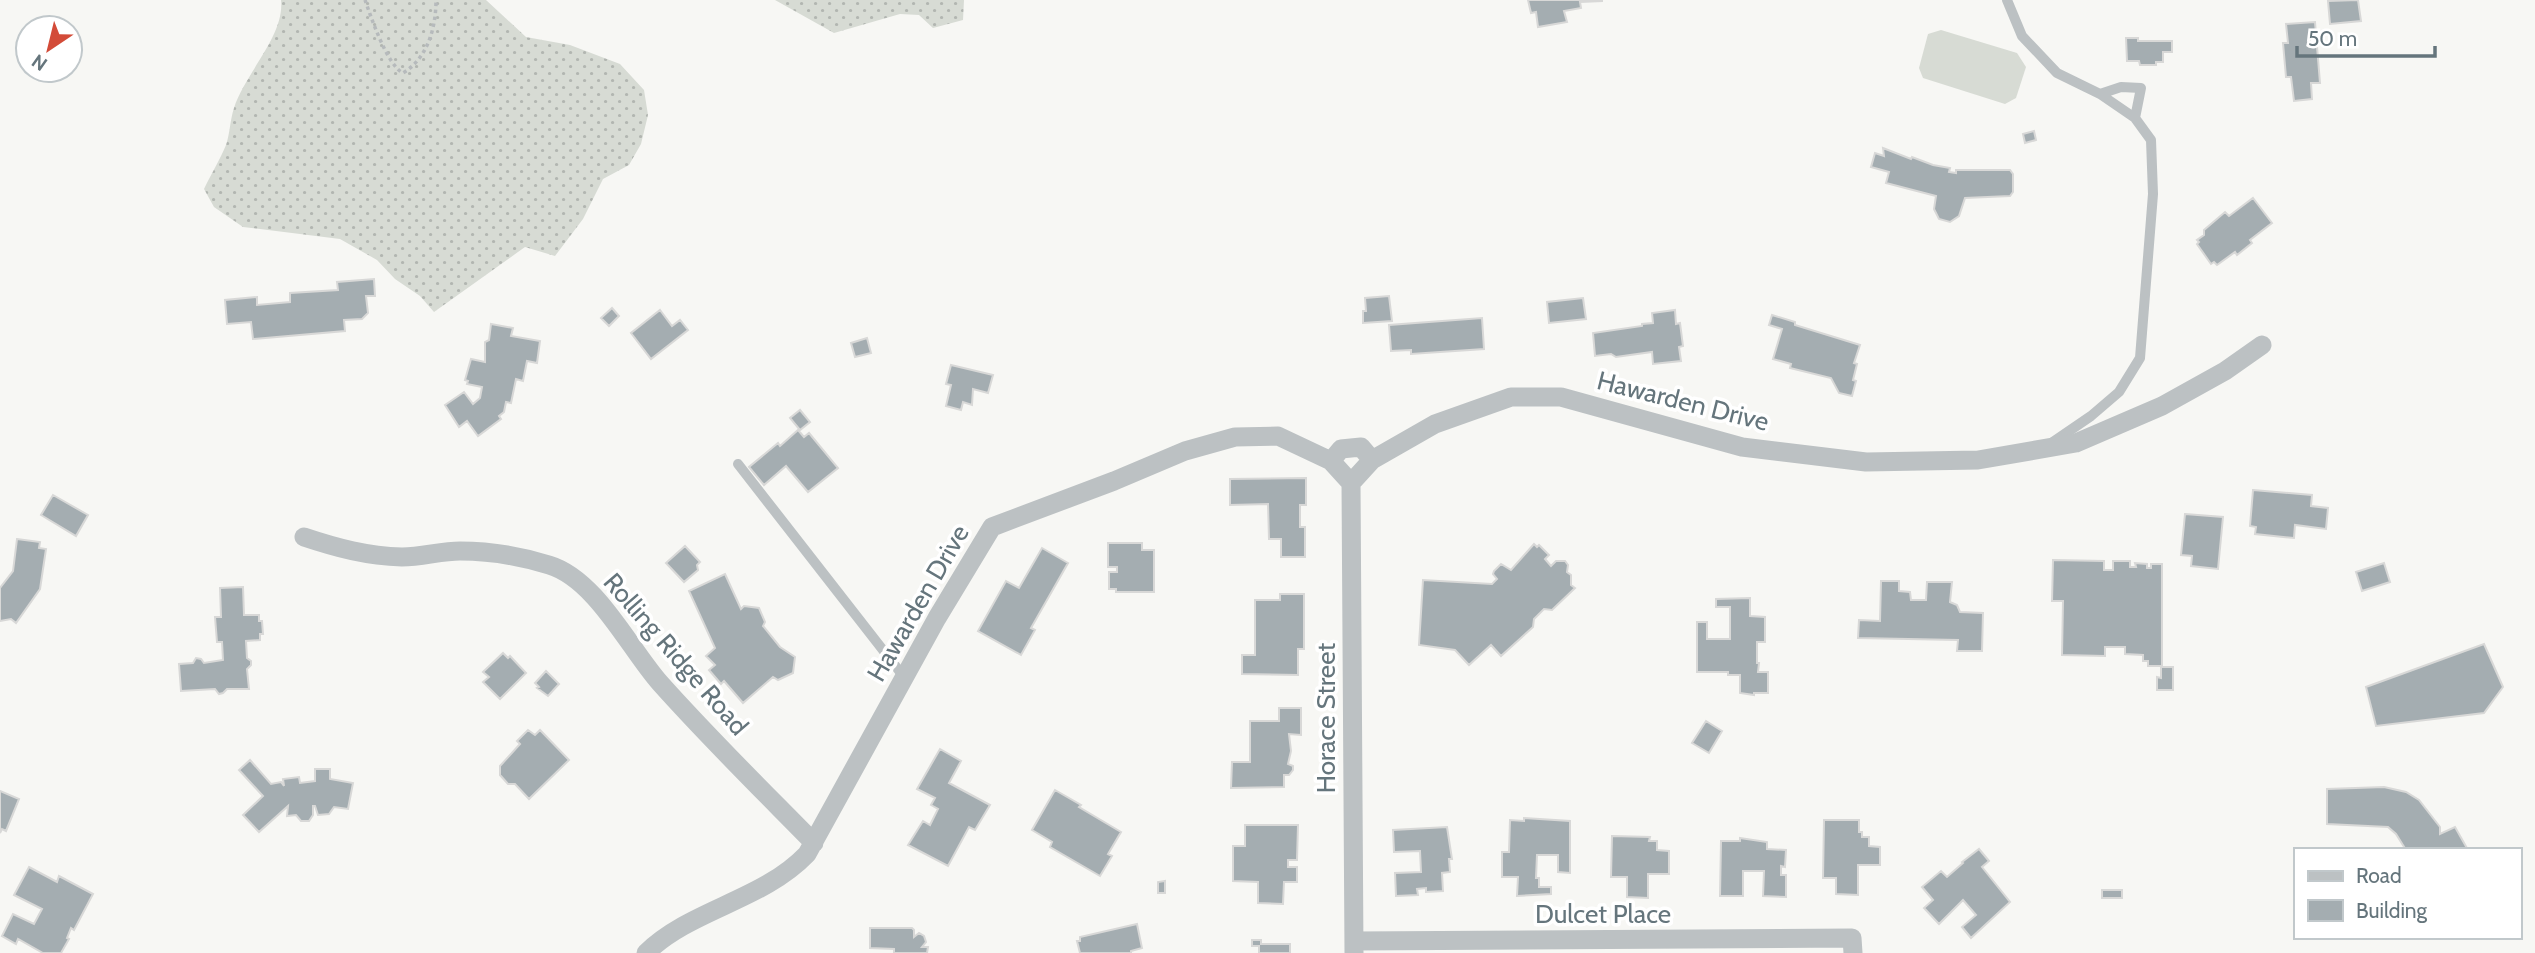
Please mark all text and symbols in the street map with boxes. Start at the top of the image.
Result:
north arrow [14,14,84,84]
scale bar [2297,14,2435,58]
text: 50 m [2308,26,2357,51]
text: N [27,49,52,76]
street label: Hawarden Drive [1594,364,1772,438]
street label: Hawarden Drive [860,519,976,687]
street label: Rolling Ridge Road [597,566,755,742]
street label: Horace Street [1310,643,1342,793]
legend [2294,848,2521,939]
text: Road [2356,863,2402,888]
street label: Dulcet Place [1535,898,1671,930]
text: Building [2356,898,2428,923]

